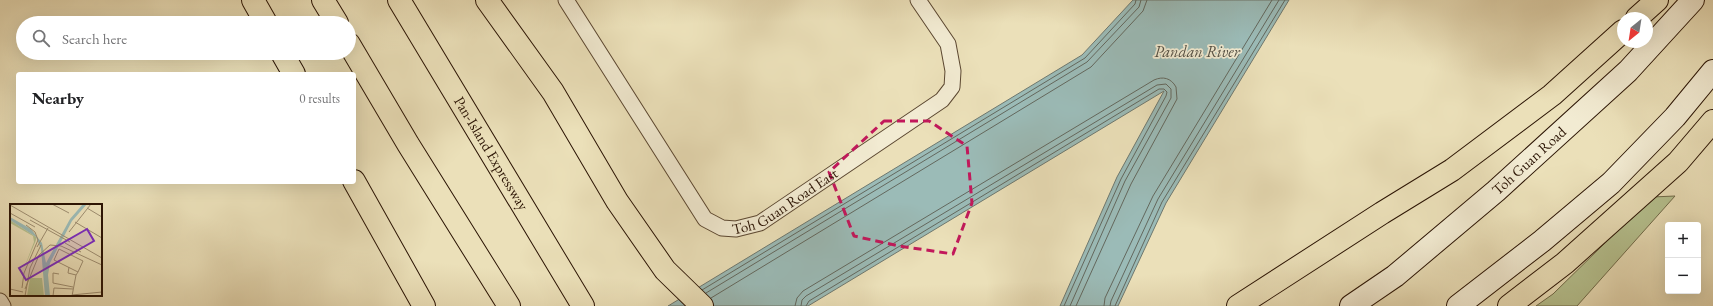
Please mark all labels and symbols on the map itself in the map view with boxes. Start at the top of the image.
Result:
north arrow [1617,12,1653,48]
water label: Pandan River [1154,41,1241,62]
street label: Pan-Island Expressway [450,93,533,214]
street label: Toh Guan Road [1488,122,1570,199]
street label: Toh Guan Road East [730,163,841,239]
inset map [10,204,102,296]

